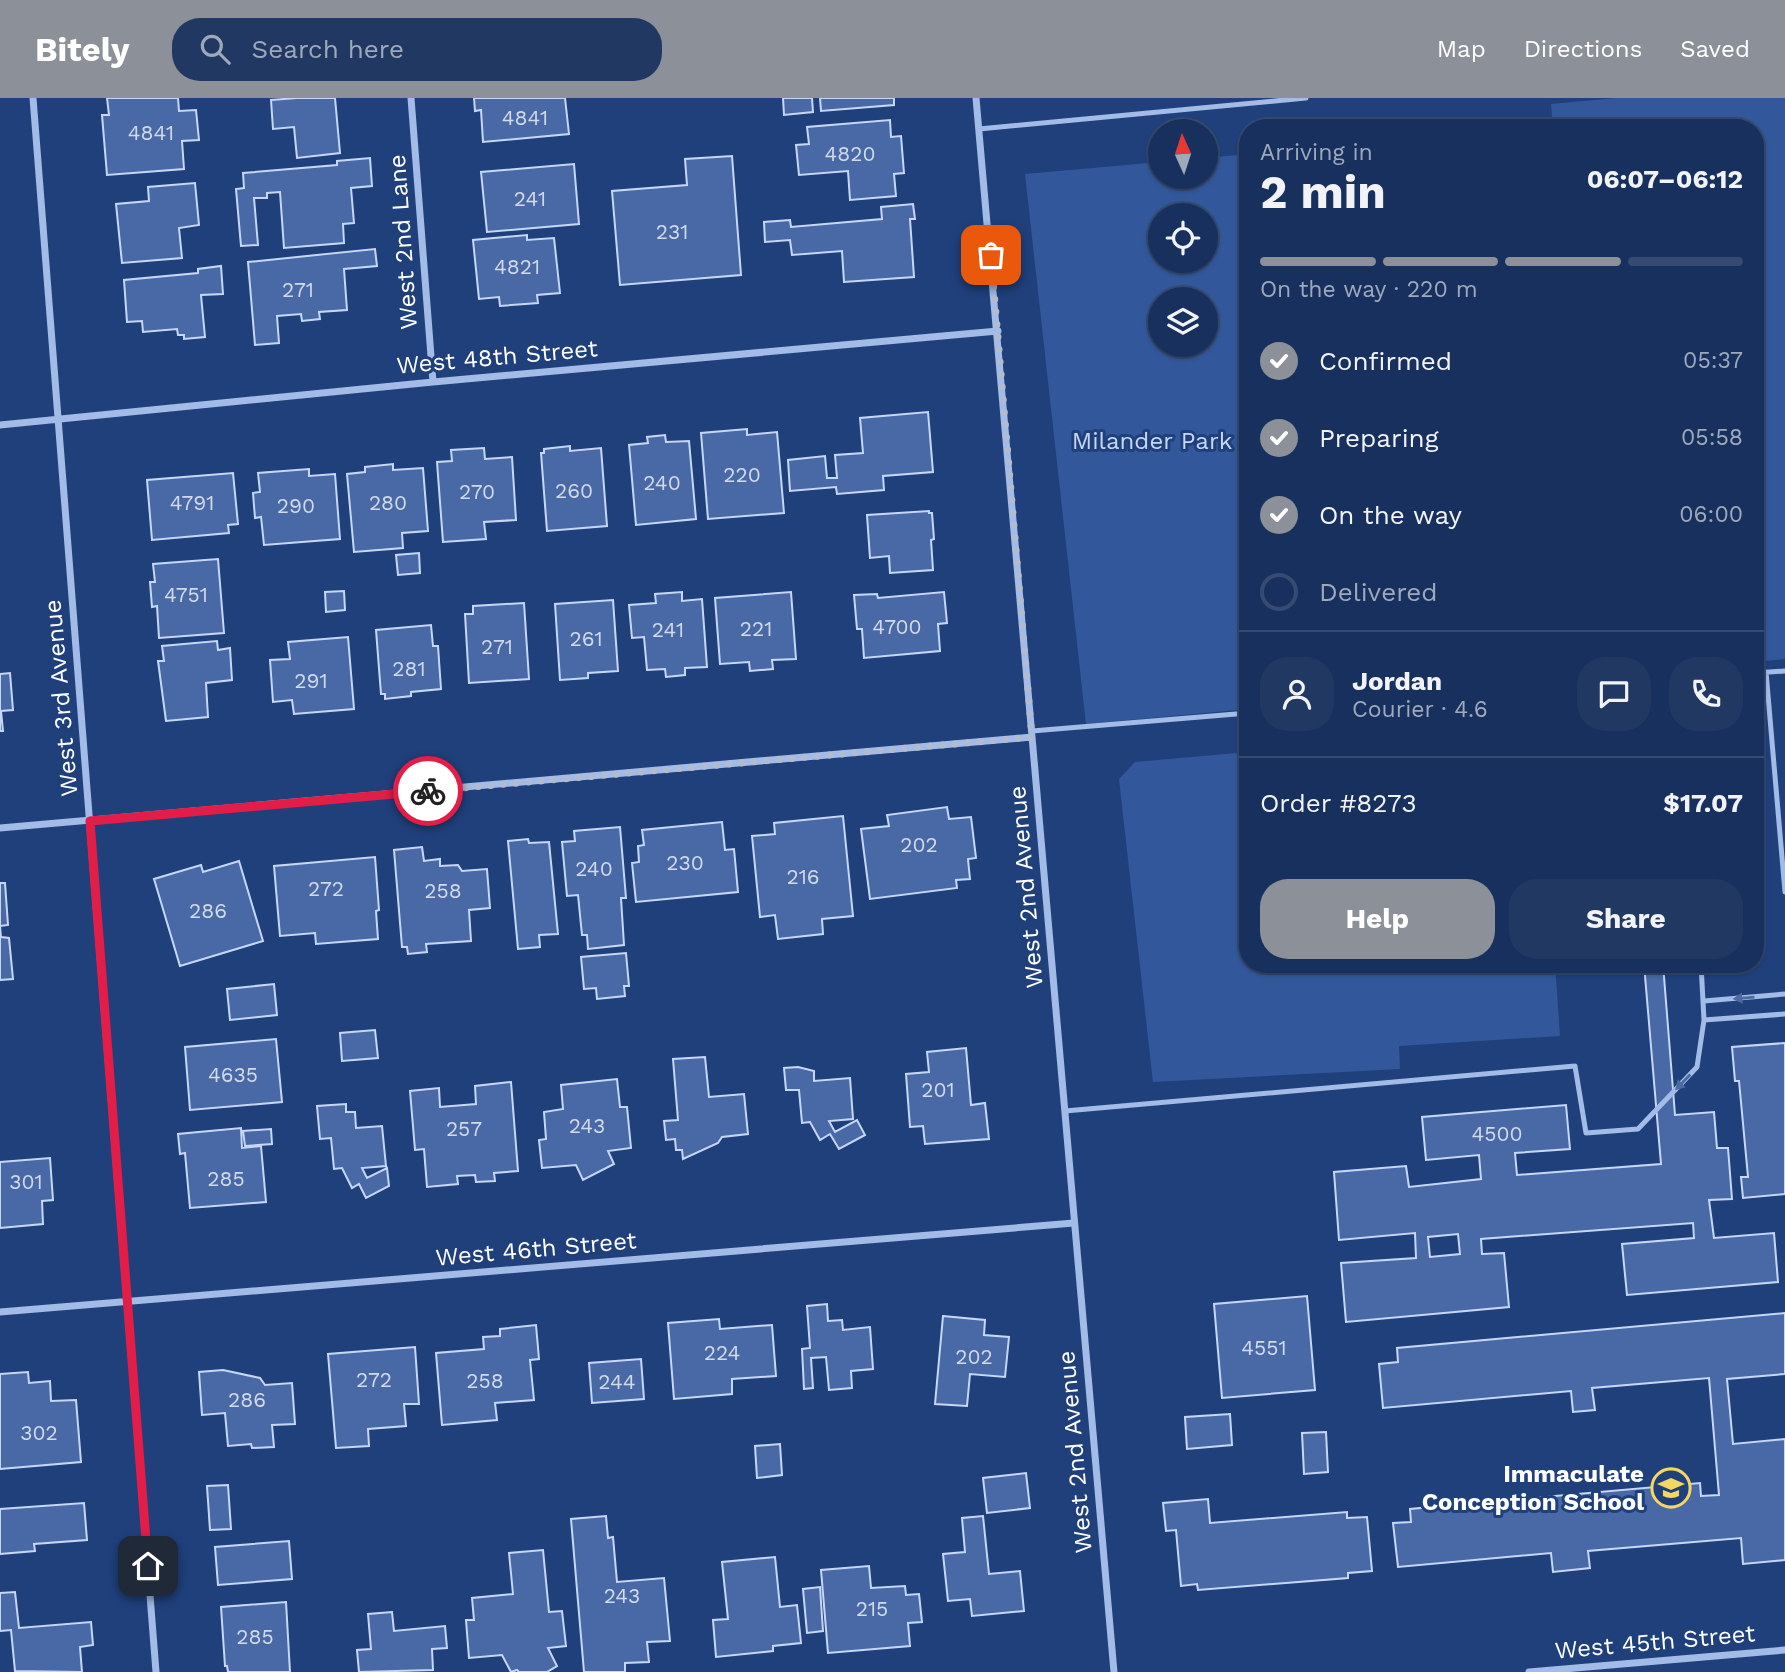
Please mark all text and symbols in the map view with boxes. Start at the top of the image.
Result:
search box [172,18,662,81]
text: Bitely [35,30,130,69]
icon: search [196,30,234,68]
text: Search here [252,34,404,64]
text: Map [1437,35,1486,63]
text: Directions [1524,35,1642,63]
text: Saved [1680,35,1750,63]
house number: 4841 [502,105,548,130]
north arrow [1148,119,1218,189]
map controls [1148,119,1218,357]
house number: 4841 [128,120,174,145]
text: Arriving in [1260,139,1373,166]
house number: 4820 [824,141,876,166]
street label: West 2nd Lane [383,153,423,331]
text: 06:07–06:12 [1587,164,1743,194]
text: 2 min [1260,165,1386,219]
house number: 241 [514,186,546,211]
button: locate [1148,203,1218,273]
house number: 231 [656,219,688,244]
pin [961,225,1021,285]
icon: bag [972,236,1010,274]
house number: 4821 [494,254,540,279]
text: On the way · 220 m [1260,276,1478,303]
house number: 271 [282,277,314,302]
button: layers [1148,287,1218,357]
street label: West 48th Street [395,334,599,380]
icon: check [1260,342,1298,380]
text: Confirmed [1319,346,1452,376]
text: 05:37 [1683,347,1743,374]
icon: check [1260,419,1298,457]
text: Preparing [1319,423,1439,453]
text: 05:58 [1681,424,1743,451]
park label: Milander Park [1072,427,1233,455]
house number: 220 [723,462,761,487]
house number: 240 [643,470,681,495]
house number: 260 [555,478,593,503]
house number: 270 [459,479,495,504]
house number: 4791 [170,490,214,515]
house number: 280 [369,490,407,515]
house number: 290 [277,493,315,518]
icon: check [1260,496,1298,534]
text: On the way [1319,500,1462,530]
text: 06:00 [1679,501,1743,528]
text: Delivered [1319,577,1438,607]
house number: 4751 [164,582,208,607]
street label: West 3rd Avenue [38,598,84,798]
house number: 4700 [872,614,922,639]
house number: 221 [740,616,772,641]
house number: 241 [652,617,684,642]
house number: 261 [569,626,603,651]
house number: 271 [481,634,513,659]
house number: 281 [392,656,426,681]
button: person [1260,657,1334,731]
button: chat [1577,657,1651,731]
button: phone [1669,657,1743,731]
text: Jordan [1352,666,1442,696]
house number: 291 [294,668,328,693]
text: Courier · 4.6 [1352,696,1488,723]
courier [393,756,463,826]
icon: bike [409,772,447,810]
street label: West 2nd Avenue [1003,785,1049,989]
text: Order #8273 [1260,788,1417,818]
text: $17.07 [1663,788,1743,818]
house number: 202 [900,832,938,857]
house number: 230 [666,850,704,875]
house number: 240 [575,856,613,881]
house number: 216 [786,864,820,889]
house number: 272 [308,876,344,901]
house number: 258 [424,878,462,903]
button: Help [1260,879,1495,959]
button: Share [1509,879,1743,959]
house number: 286 [189,898,227,923]
one-way arrow [1733,993,1755,1004]
house number: 4635 [208,1062,258,1087]
one-way arrow [1675,1073,1691,1090]
house number: 201 [921,1077,955,1102]
house number: 243 [569,1113,605,1138]
house number: 257 [446,1116,482,1141]
house number: 4500 [1471,1121,1523,1146]
house number: 285 [207,1166,245,1191]
house number: 301 [9,1169,43,1194]
street label: West 46th Street [434,1226,638,1272]
house number: 4551 [1241,1335,1287,1360]
house number: 224 [704,1340,740,1365]
house number: 202 [955,1344,993,1369]
street label: West 2nd Avenue [1052,1350,1098,1554]
house number: 272 [356,1367,392,1392]
house number: 258 [466,1368,504,1393]
house number: 244 [598,1369,636,1394]
house number: 286 [228,1387,266,1412]
house number: 302 [20,1420,58,1445]
place label: Immaculate Conception School [1422,1460,1644,1516]
school or university icon: Immaculate Conception School [1650,1467,1692,1509]
pin [118,1536,178,1596]
icon: home [129,1547,167,1585]
house number: 243 [604,1583,640,1608]
house number: 215 [856,1596,888,1621]
street label: West 45th Street [1554,1619,1756,1665]
house number: 285 [236,1624,274,1649]

